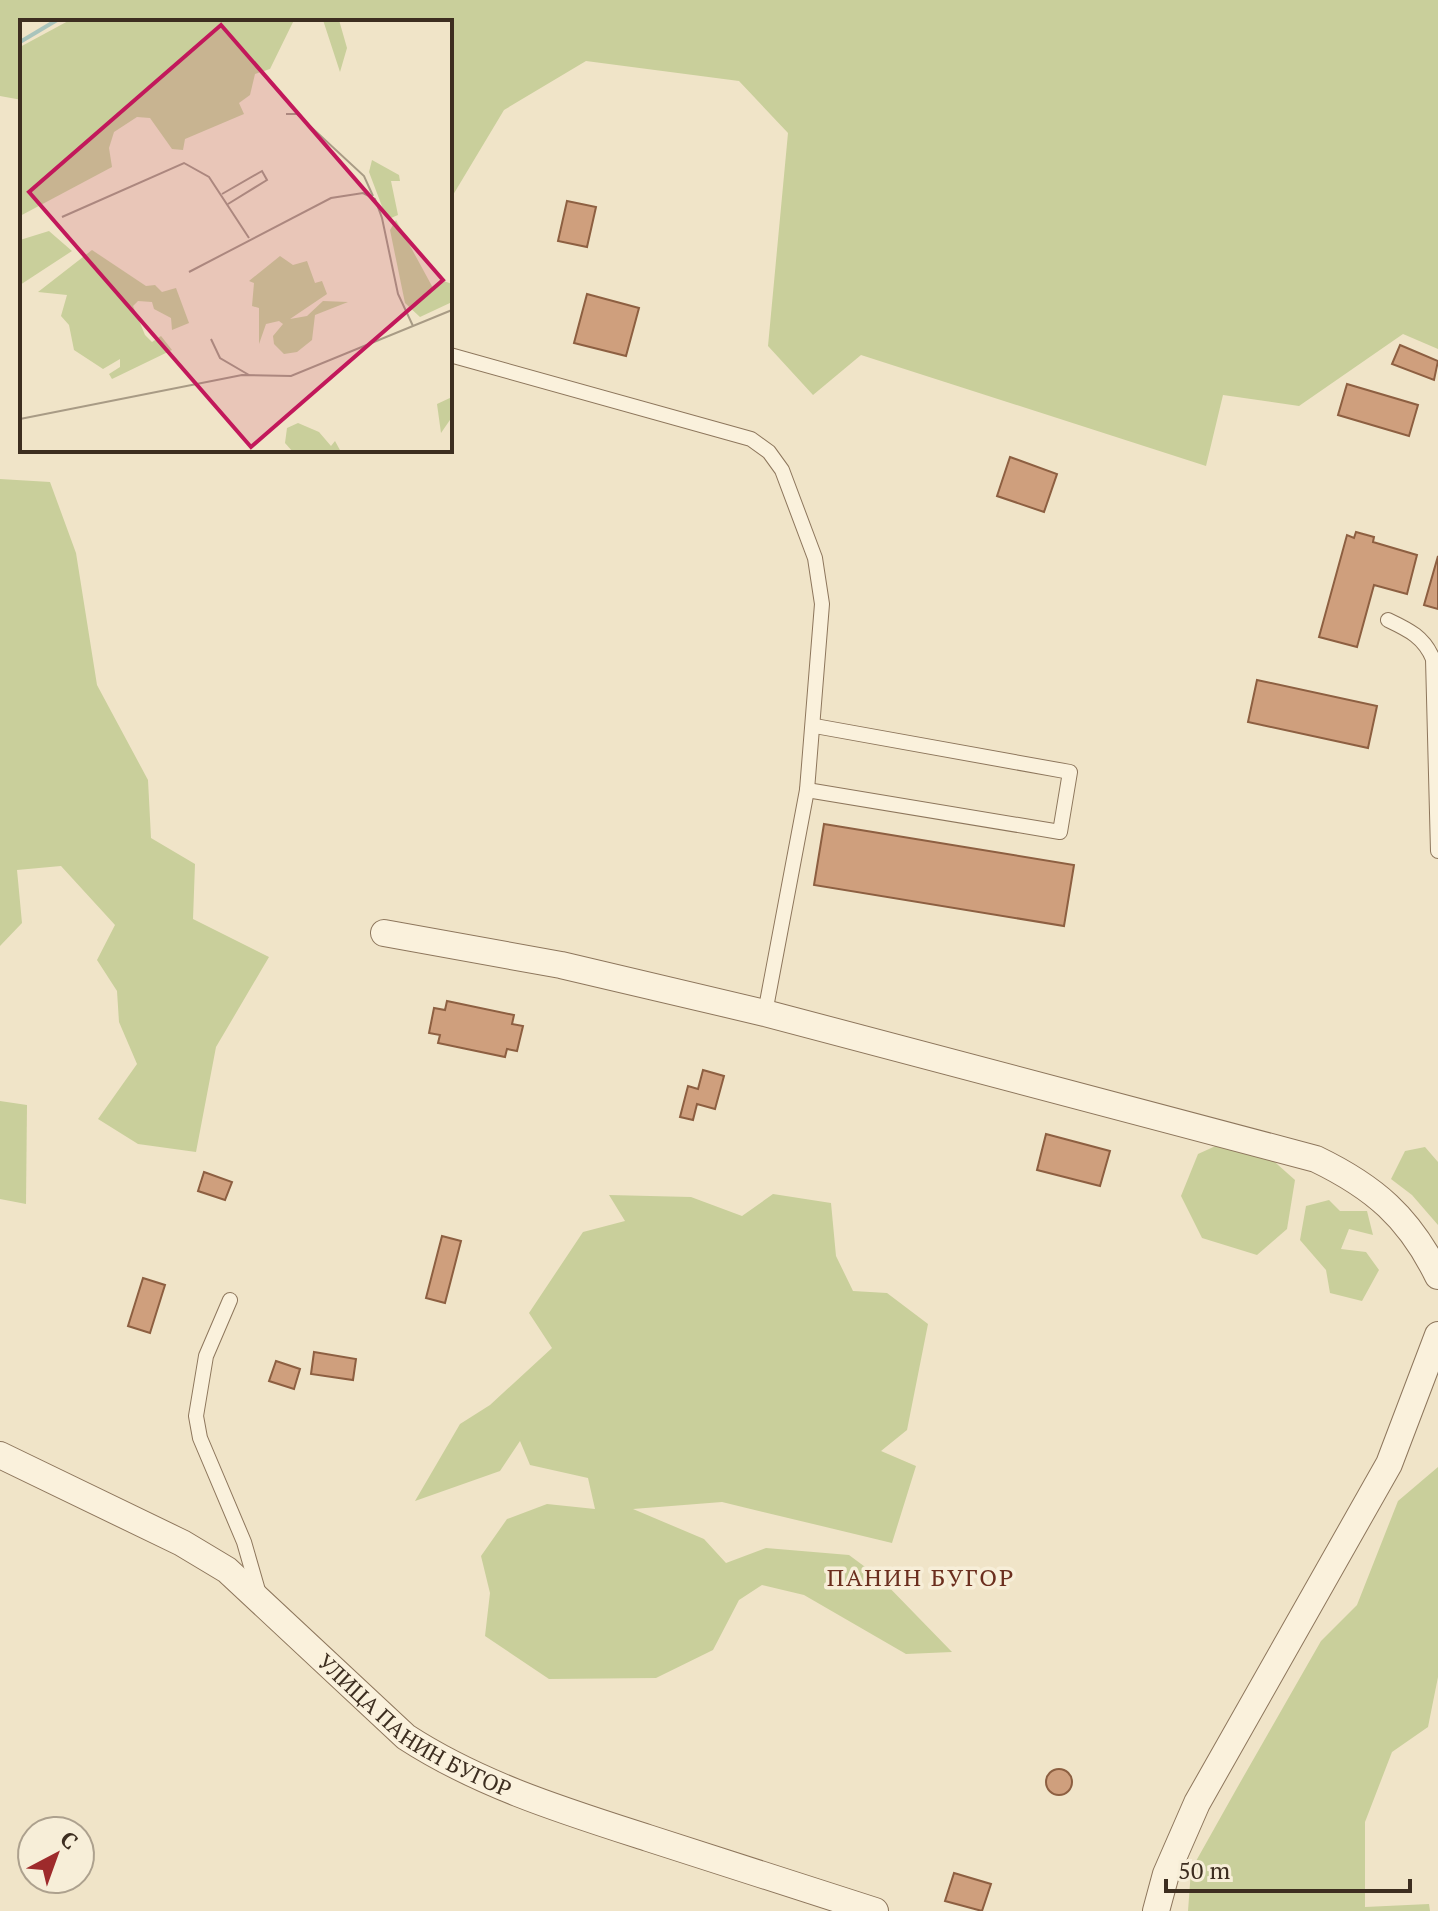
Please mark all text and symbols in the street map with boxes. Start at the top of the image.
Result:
inset map [20,20,452,452]
district label: ПАНИН БУГОР [827,1561,1015,1593]
street label: УЛИЦА ПАНИН БУГОР [312,1647,516,1803]
north arrow [16,1815,96,1895]
text: С [55,1824,84,1855]
scale bar [1166,1843,1410,1893]
text: 50 m [1178,1854,1230,1886]

